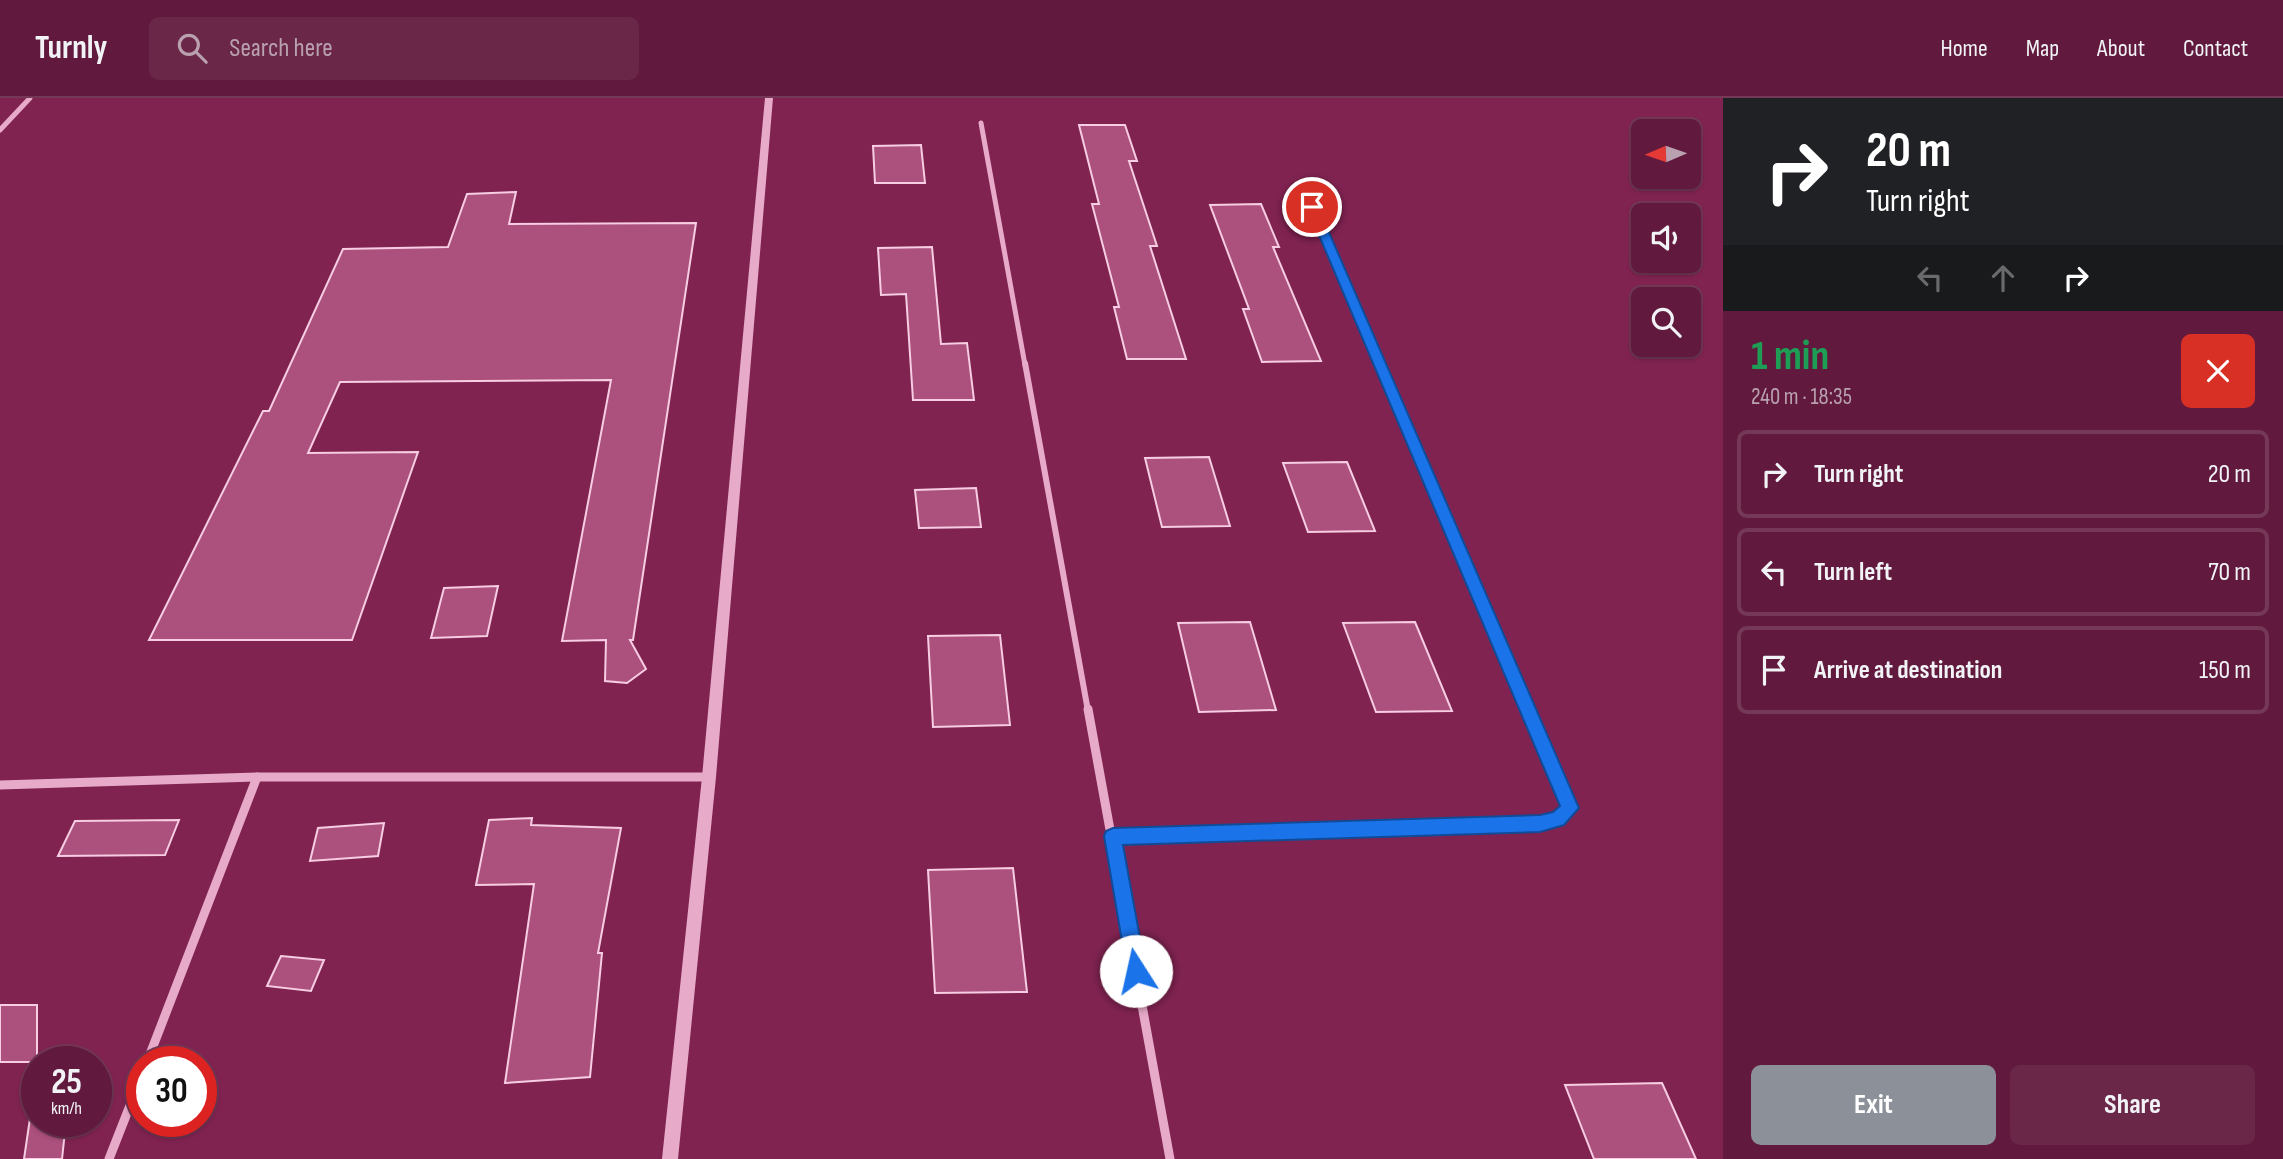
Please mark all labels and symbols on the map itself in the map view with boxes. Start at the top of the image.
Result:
north arrow [1631,119,1701,189]
pin [1282,177,1342,237]
position arrow [1099,934,1173,1008]
speed limit sign: 30 [126,1046,217,1137]

